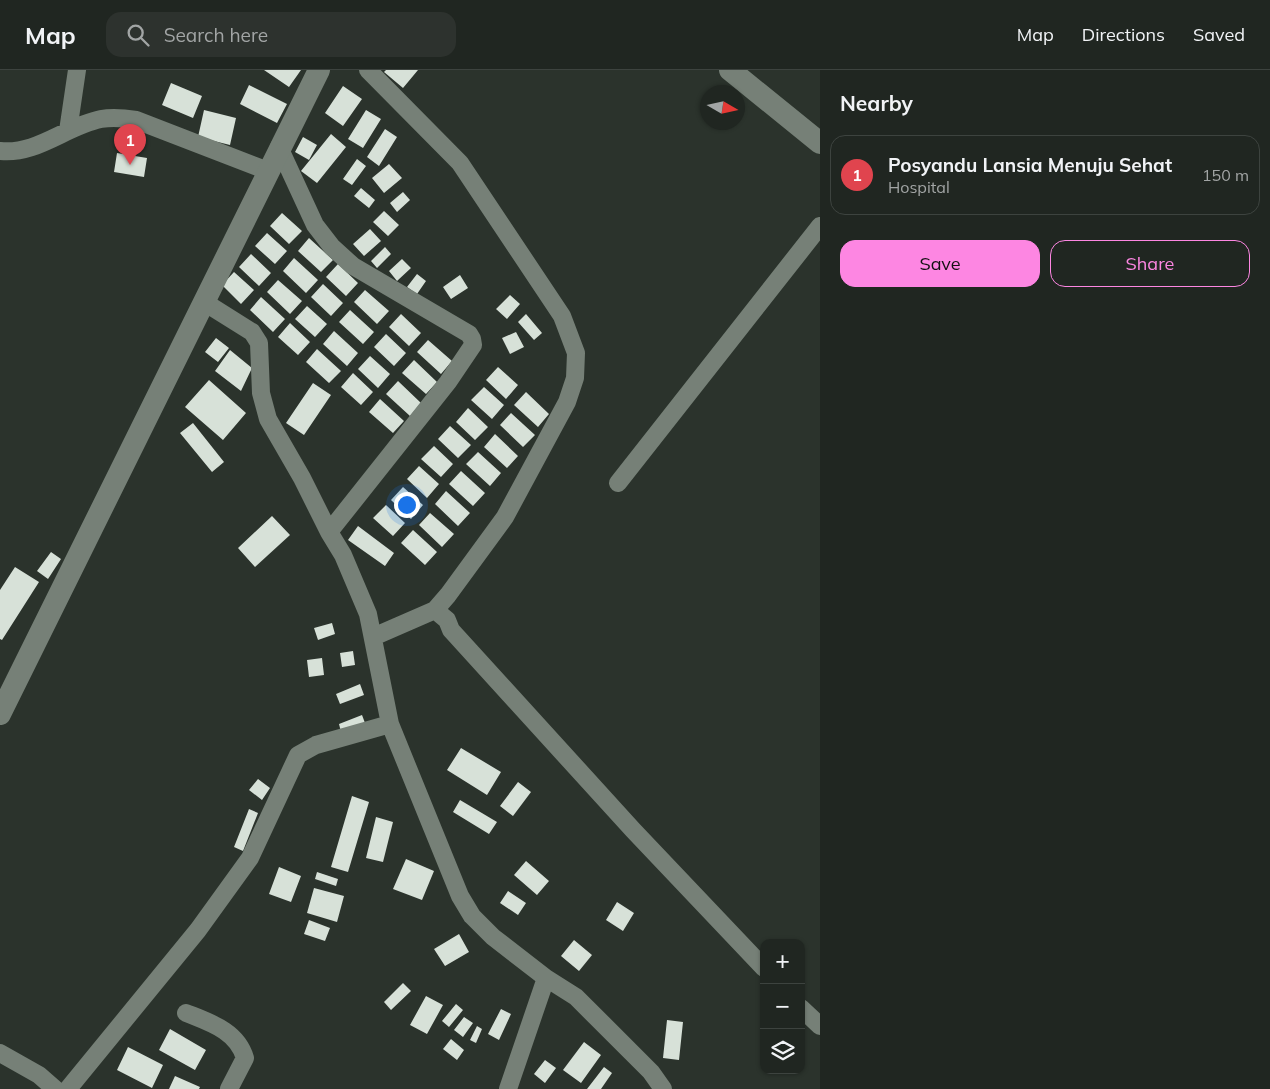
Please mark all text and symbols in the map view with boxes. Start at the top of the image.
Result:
search box [106,12,456,57]
text: Map [25,20,76,50]
icon: search [124,21,152,49]
text: Search here [164,23,268,47]
text: Map [1017,23,1054,46]
text: Directions [1082,23,1165,46]
text: Saved [1193,23,1245,46]
north arrow [700,85,745,130]
text: Nearby [840,90,913,116]
pin: 1 [114,124,146,165]
text: Posyandu Lansia Menuju Sehat [888,153,1172,177]
text: 1 [852,165,862,185]
text: 150 m [1202,165,1249,185]
text: Hospital [888,177,950,197]
button: Save [840,240,1040,287]
button: Share [1050,240,1250,287]
your location [394,492,420,518]
map controls [760,939,805,1074]
button: + [760,939,805,984]
button: − [760,984,805,1029]
button: layers [760,1029,805,1074]

